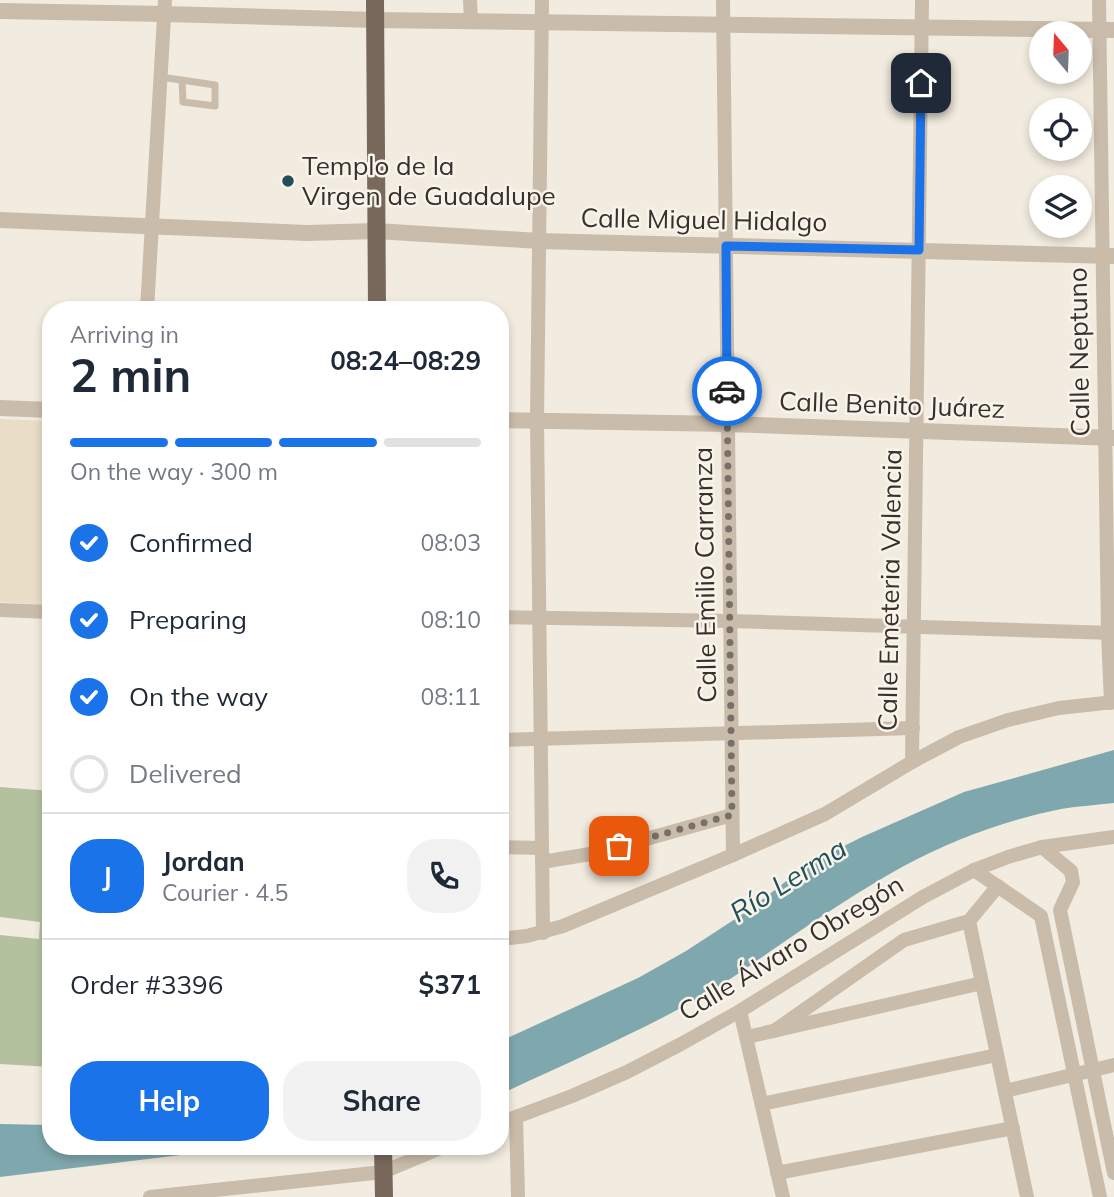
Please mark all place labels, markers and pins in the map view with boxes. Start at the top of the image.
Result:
pin [891,53,951,113]
place label: Templo de la Virgen de Guadalupe [302,149,556,212]
marker: Templo de la Virgen de Guadalupe [280,173,296,189]
pin [589,816,649,876]

